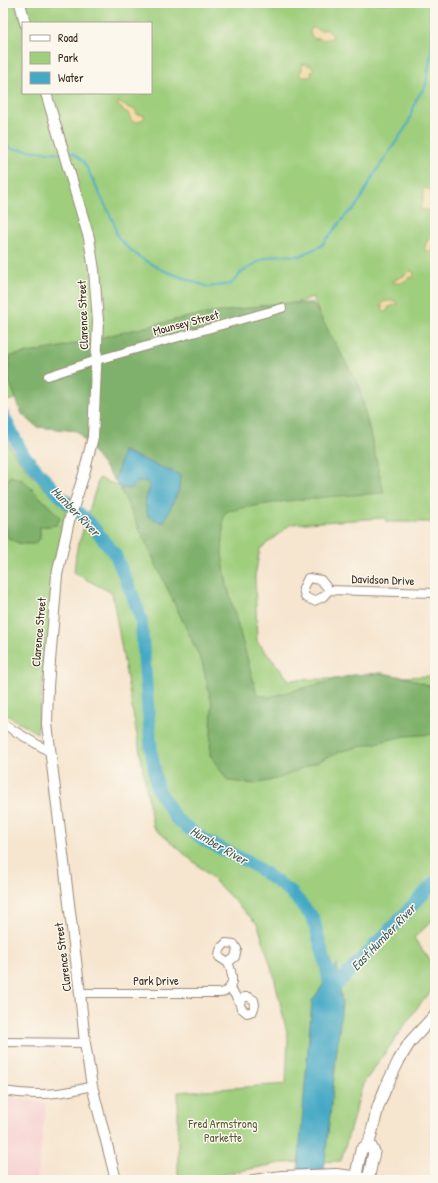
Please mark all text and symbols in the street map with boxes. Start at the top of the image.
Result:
legend [22,22,152,94]
text: Road [58,29,78,46]
text: Park [58,49,78,66]
text: Water [58,69,84,86]
street label: Clarence Street [73,279,92,350]
street label: Mounsey Street [151,305,221,339]
water label: Humber River [48,482,106,541]
street label: Davidson Drive [351,570,415,589]
street label: Clarence Street [27,596,50,667]
water label: Humber River [187,821,252,870]
water label: East Humber River [347,898,421,974]
street label: Clarence Street [50,921,75,993]
street label: Park Drive [133,972,179,989]
park label: Fred Armstrong Parkette [188,1115,257,1146]

